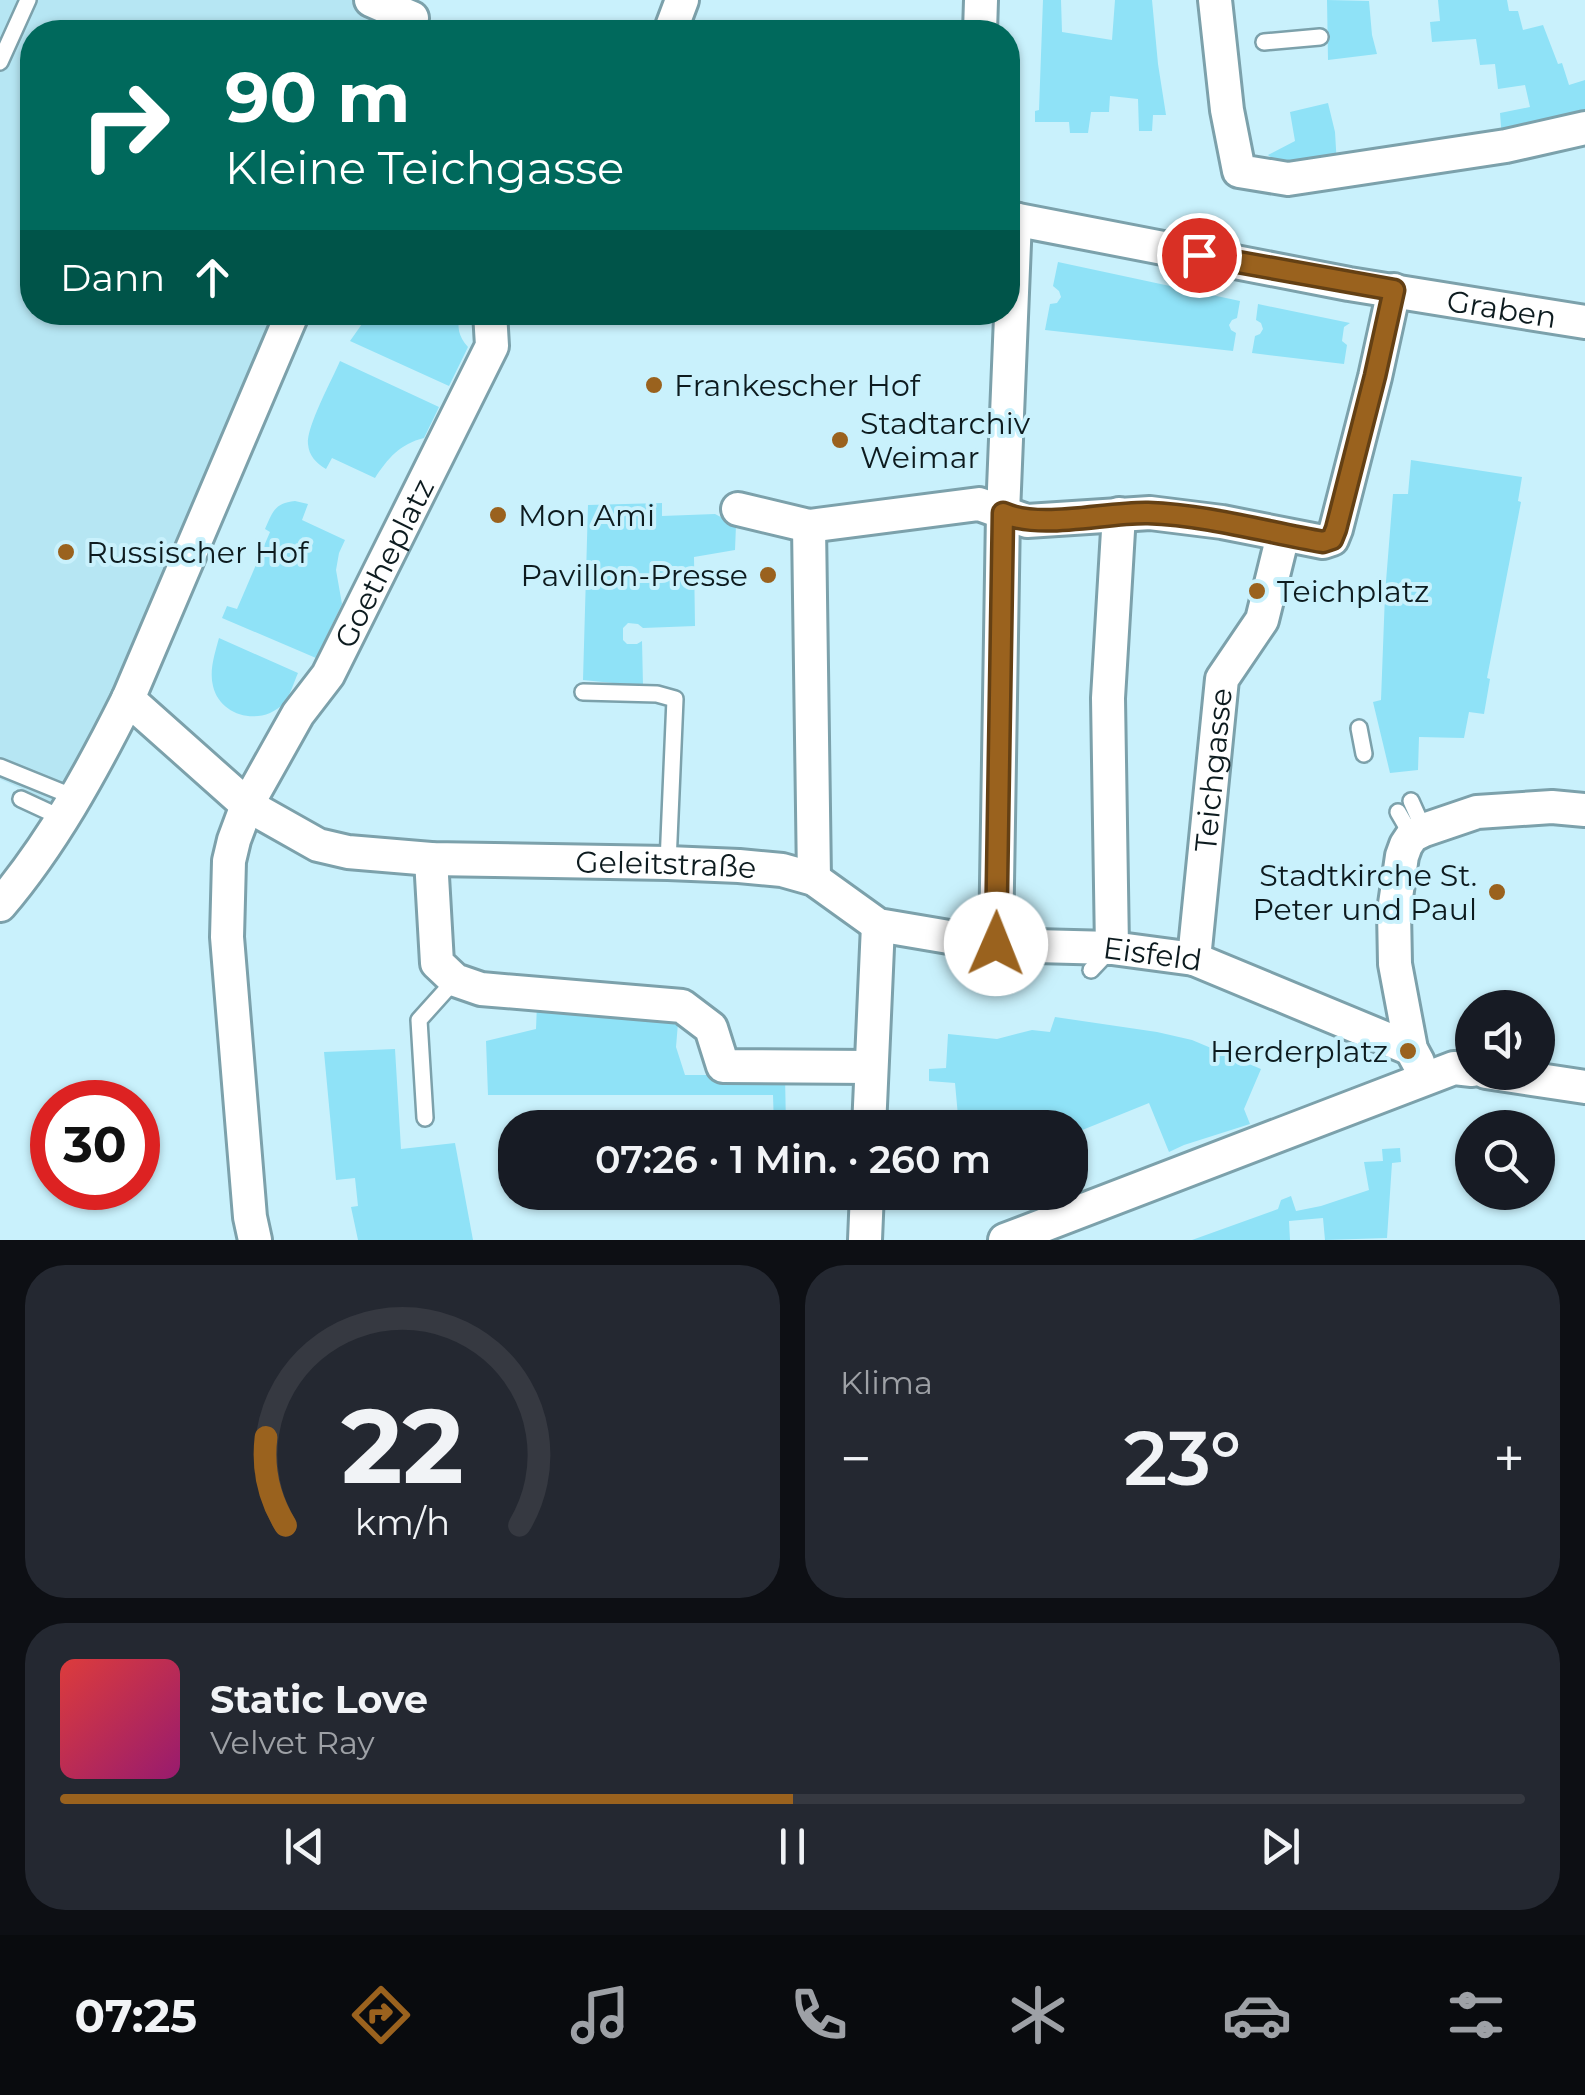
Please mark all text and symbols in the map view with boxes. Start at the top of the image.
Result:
text: 90 m [225,54,410,140]
icon: right [60,60,190,190]
text: Kleine Teichgasse [225,140,624,195]
pin [1157,213,1242,298]
icon: arrive [1172,228,1227,283]
icon: ahead [185,250,240,305]
text: Dann [60,254,165,301]
street label: Graben [1444,282,1559,336]
place label: Frankescher Hof [674,367,922,404]
marker: Frankescher Hof [643,374,665,396]
place label: Stadtarchiv Weimar [860,405,1031,476]
marker: Stadtarchiv Weimar [829,429,851,451]
street label: Goetheplatz [326,472,441,654]
place label: Mon Ami [518,497,655,534]
marker: Mon Ami [487,504,509,526]
place label: Russischer Hof [86,534,310,571]
marker: Russischer Hof [55,541,77,563]
place label: Pavillon-Presse [520,557,748,594]
marker: Pavillon-Presse [757,564,779,586]
place label: Teichplatz [1277,573,1429,610]
marker: Teichplatz [1246,580,1268,602]
street label: Teichgasse [1186,686,1239,854]
street label: Geleitstraße [575,843,758,886]
place label: Stadtkirche St. Peter und Paul [1252,857,1477,928]
marker: Stadtkirche St. Peter und Paul [1486,881,1508,903]
position arrow [944,892,1048,996]
street label: Eisfeld [1101,929,1204,978]
map controls [1455,990,1555,1210]
button: sound [1455,990,1555,1090]
place label: Herderplatz [1210,1033,1388,1070]
marker: Herderplatz [1397,1040,1419,1062]
speed limit sign: 30 [30,1080,160,1210]
button: search [1455,1110,1555,1210]
text: 07:26 · 1 Min. · 260 m [595,1136,991,1183]
text: Klima [840,1363,933,1402]
text: 22 [341,1382,464,1509]
text: 23° [1124,1412,1241,1504]
text: − [840,1425,872,1492]
text: + [1493,1425,1525,1492]
text: km/h [355,1500,450,1544]
text: Static Love [210,1676,428,1723]
text: Velvet Ray [210,1723,375,1762]
icon: previous [277,1819,332,1874]
icon: pause [765,1819,820,1874]
icon: next [1253,1819,1308,1874]
icon: directions [346,1980,416,2050]
icon: music [565,1980,635,2050]
icon: phone [784,1980,854,2050]
icon: climate [1003,1980,1073,2050]
icon: car [1222,1980,1292,2050]
icon: filters [1441,1980,1511,2050]
text: 07:25 [74,1988,197,2043]

